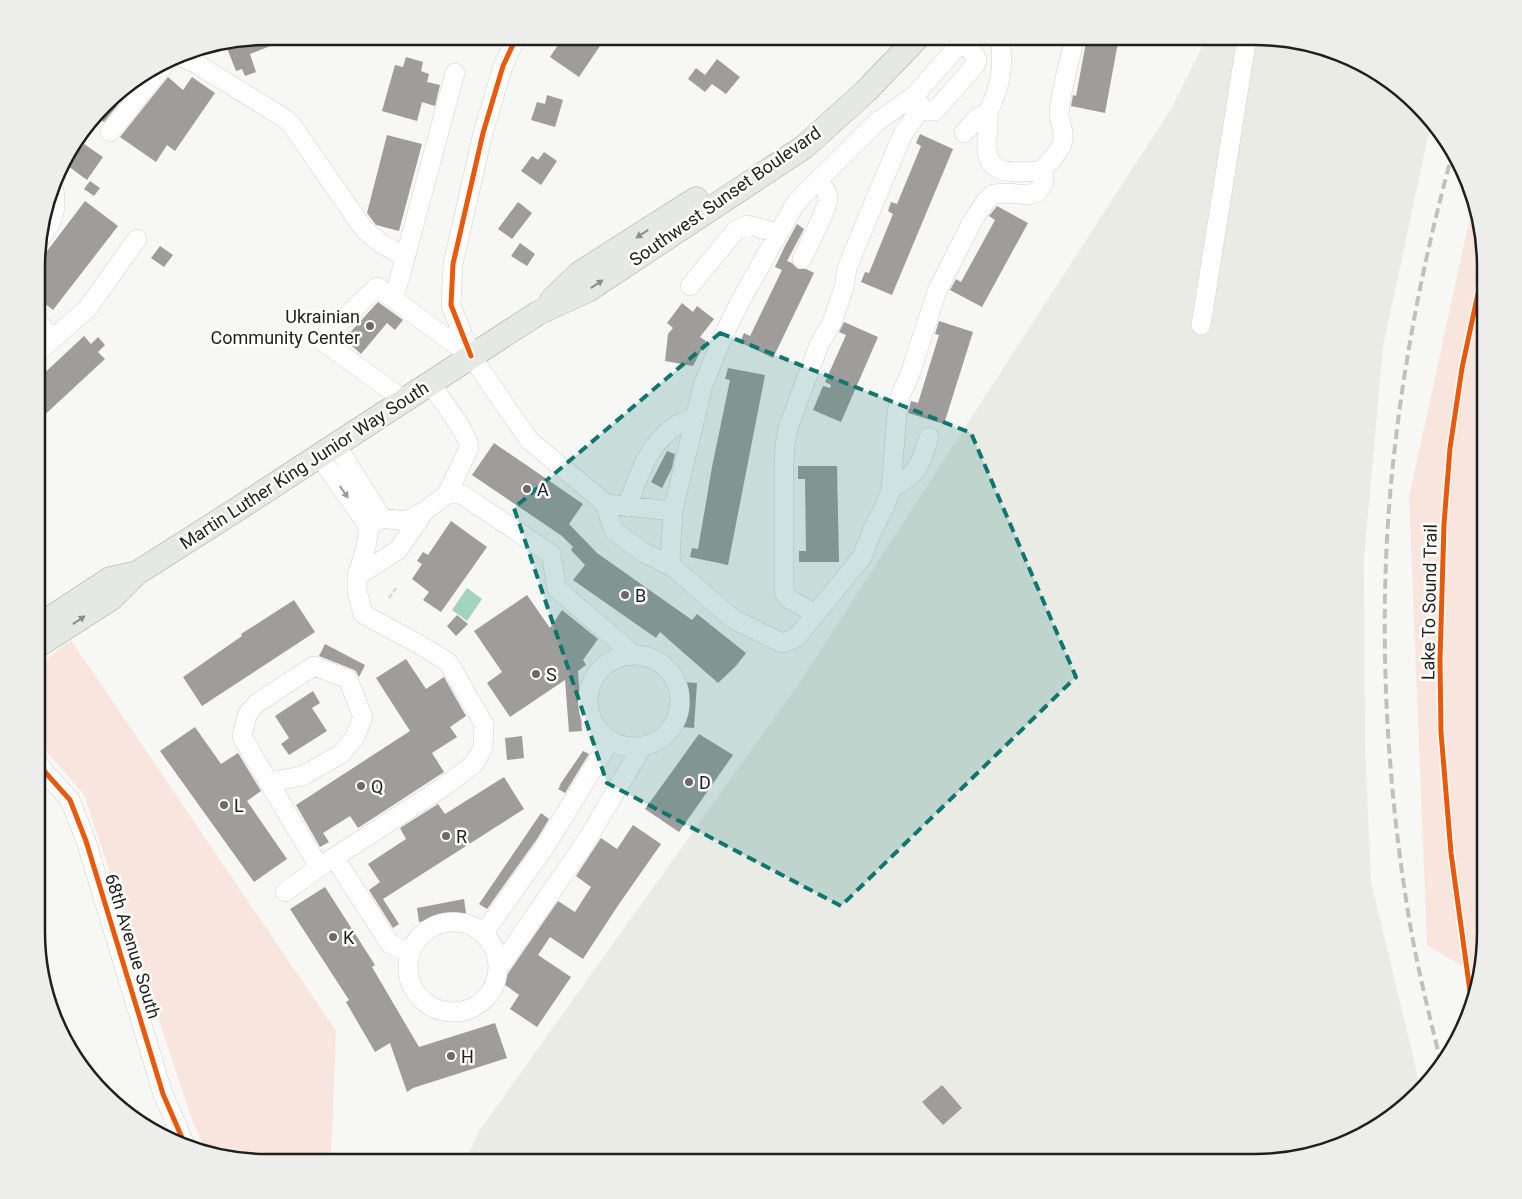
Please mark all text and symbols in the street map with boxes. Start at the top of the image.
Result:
street label: Southwest Sunset Boulevard [625,122,825,270]
one-way arrow [635,229,648,239]
one-way arrow [591,279,604,289]
place label: Ukrainian Community Center [211,306,360,348]
marker: Ukrainian Community Center [364,320,376,332]
street label: Martin Luther King Junior Way South [176,377,432,553]
place label: A [537,479,549,500]
marker: A [521,483,533,495]
one-way arrow [339,485,349,498]
street label: Lake To Sound Trail [1417,524,1441,680]
place label: B [635,585,646,606]
marker: B [619,589,631,601]
one-way arrow [72,615,85,625]
place label: S [546,664,557,685]
marker: S [530,668,542,680]
place label: D [699,772,711,793]
place label: Q [371,776,383,797]
marker: D [683,776,695,788]
marker: Q [355,780,367,792]
place label: L [234,795,244,816]
marker: L [218,799,230,811]
place label: R [456,826,467,847]
marker: R [440,830,452,842]
street label: 68th Avenue South [101,871,165,1021]
place label: K [343,927,355,948]
marker: K [327,931,339,943]
place label: H [461,1046,474,1067]
marker: H [445,1050,457,1062]

